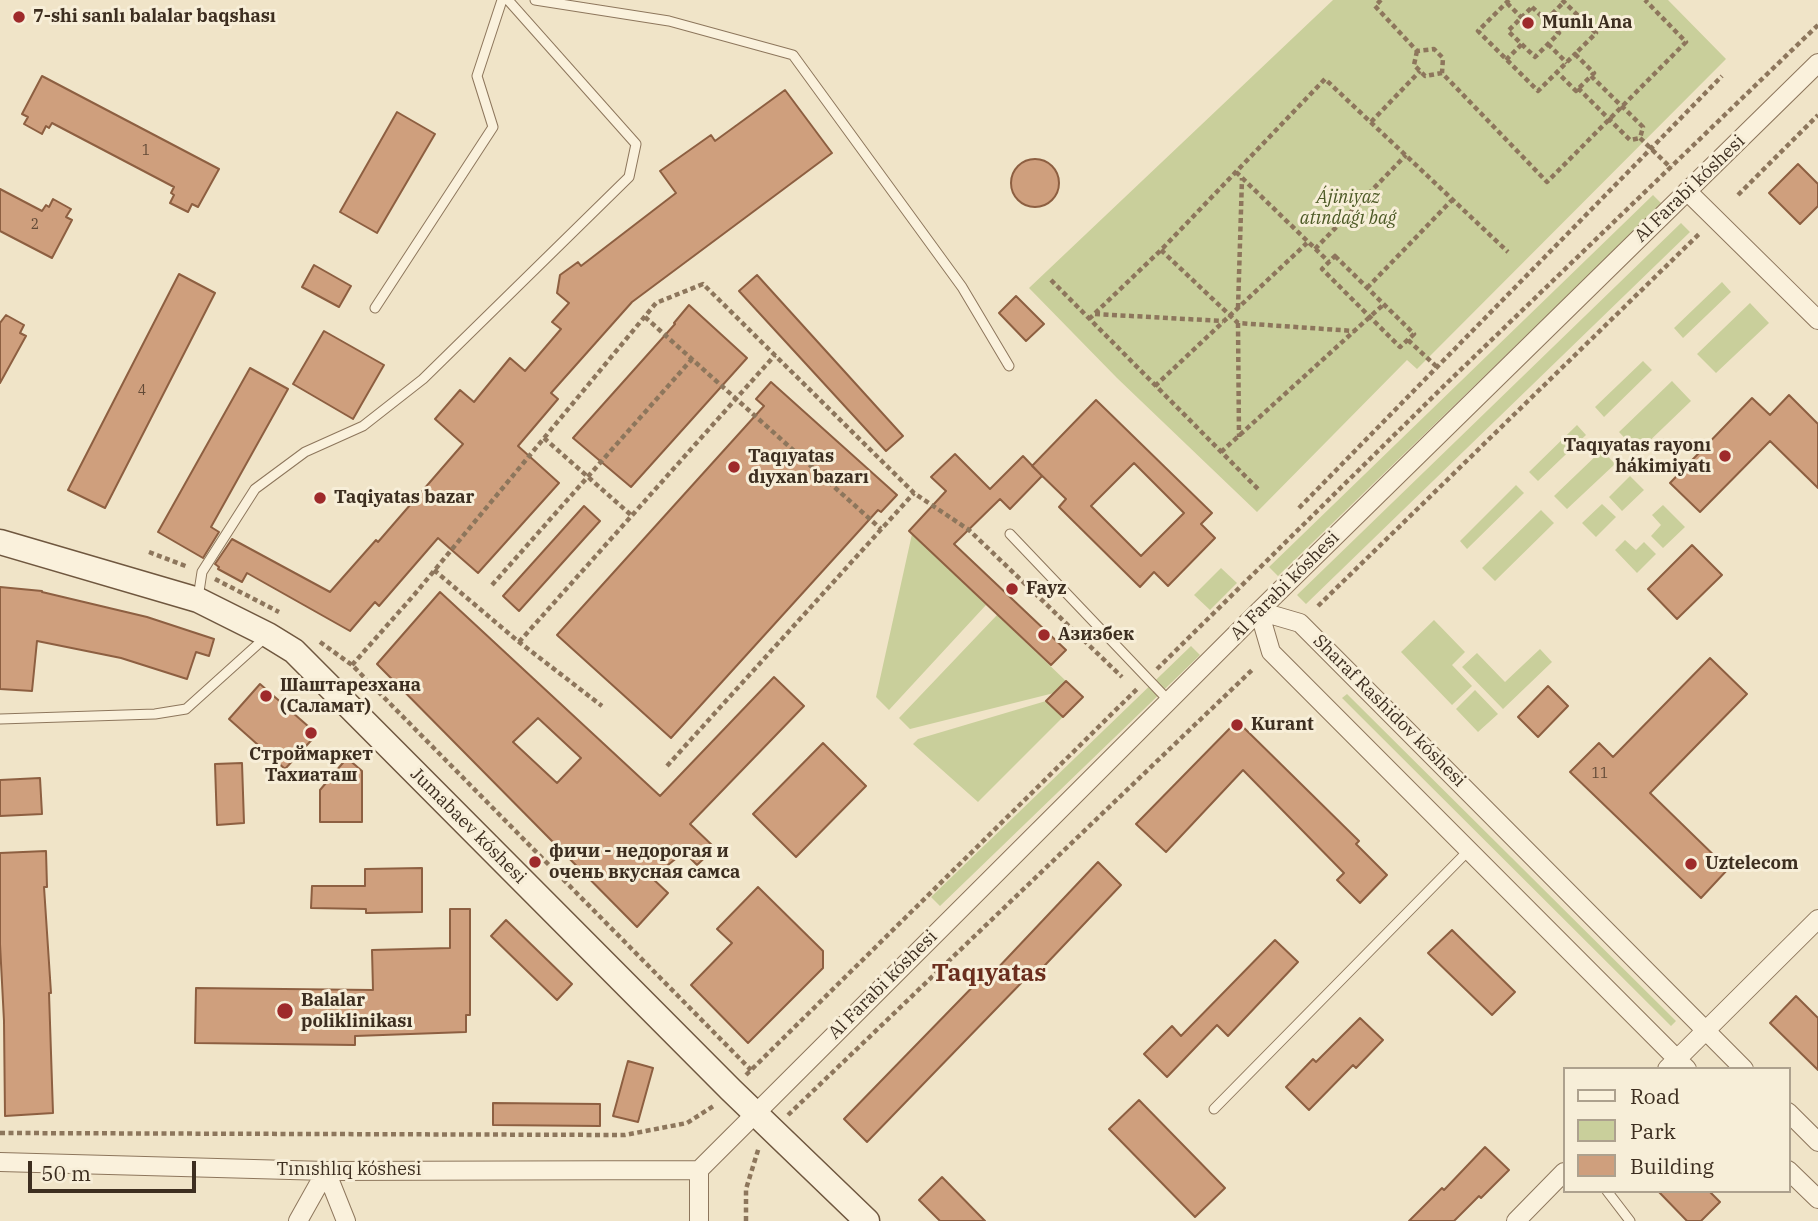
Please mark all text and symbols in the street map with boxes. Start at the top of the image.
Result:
place label: 7-shi sanlı balalar baqshası [33,6,276,28]
marker: 7-shi sanlı balalar baqshası [11,9,27,25]
place label: Munlı Ana [1542,12,1633,34]
marker: Munlı Ana [1520,15,1536,31]
street label: Al Farabi kóshesi [1630,131,1750,247]
house number: 1 [142,143,150,159]
park label: Ájiniyaz atındaǵı baǵ [1300,187,1396,230]
house number: 2 [31,217,39,233]
house number: 4 [138,383,146,399]
place label: Taqıyatas rayonı hákimiyatı [1564,435,1711,478]
place label: Taqıyatas dıyxan bazarı [748,446,869,489]
marker: Taqıyatas rayonı hákimiyatı [1717,448,1733,464]
marker: Taqıyatas dıyxan bazarı [726,459,742,475]
place label: Taqiyatas bazar [334,487,474,509]
marker: Taqiyatas bazar [312,490,328,506]
street label: Al Farabi kóshesi [1226,527,1344,645]
place label: Fayz [1026,578,1066,600]
marker: Fayz [1004,581,1020,597]
place label: Азизбек [1058,624,1134,646]
marker: Азизбек [1036,627,1052,643]
street label: Sharaf Rashidov kóshesi [1308,630,1470,792]
place label: Шаштарезхана (Саламат) [280,675,421,718]
marker: Шаштарезхана (Саламат) [258,688,274,704]
place label: Kurant [1251,714,1314,736]
marker: Kurant [1229,717,1245,733]
marker: Строймаркет Тахиаташ [303,725,319,741]
place label: Строймаркет Тахиаташ [249,744,373,786]
street label: Jumabaev kóshesi [406,764,530,888]
house number: 11 [1592,766,1608,782]
place label: фичи - недорогая и очень вкусная самса [549,841,740,884]
place label: Uztelecom [1705,853,1799,875]
marker: фичи - недорогая и очень вкусная самса [527,854,543,870]
marker: Uztelecom [1683,856,1699,872]
street label: Al Farabi kóshesi [824,926,942,1044]
district label: Taqıyatas [932,960,1046,988]
place label: Balalar poliklinikası [301,990,413,1032]
marker: Balalar poliklinikası [275,1001,295,1021]
legend [1562,1067,1790,1193]
text: Road [1630,1082,1680,1110]
text: Park [1630,1117,1676,1145]
scale bar [32,1148,200,1192]
text: Building [1630,1152,1714,1180]
text: 50 m [41,1159,91,1187]
street label: Tınıshlıq kóshesi [277,1159,421,1181]

